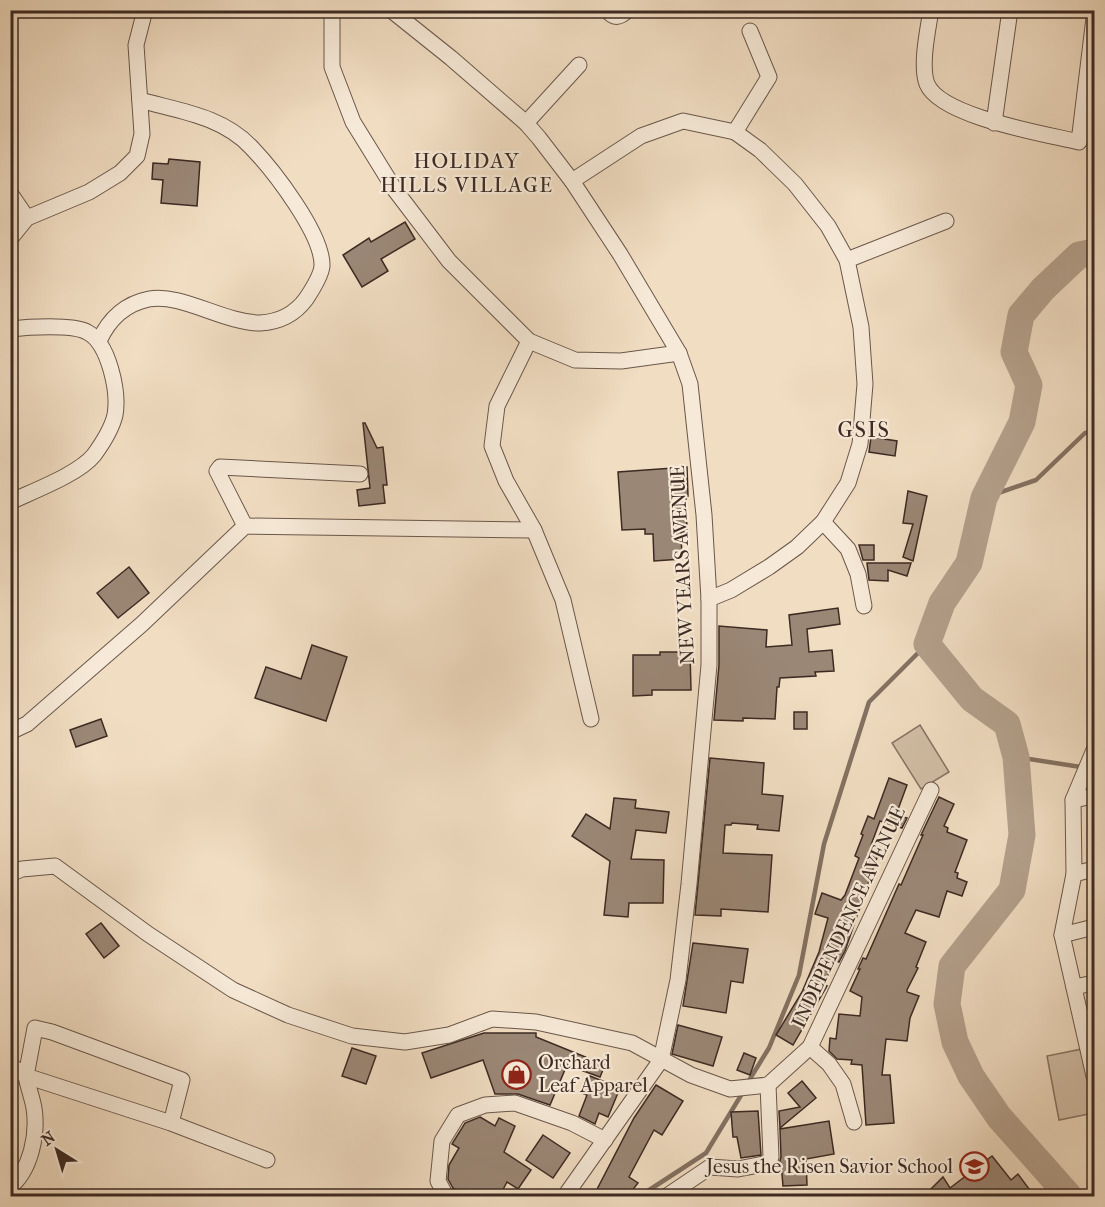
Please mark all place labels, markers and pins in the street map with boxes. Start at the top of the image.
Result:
place label: Orchard Leaf Apparel [538,1051,648,1097]
shop icon: Orchard Leaf Apparel [501,1058,533,1090]
school or university icon: Jesus the Risen Savior School [958,1150,990,1182]
place label: Jesus the Risen Savior School [704,1155,953,1178]

